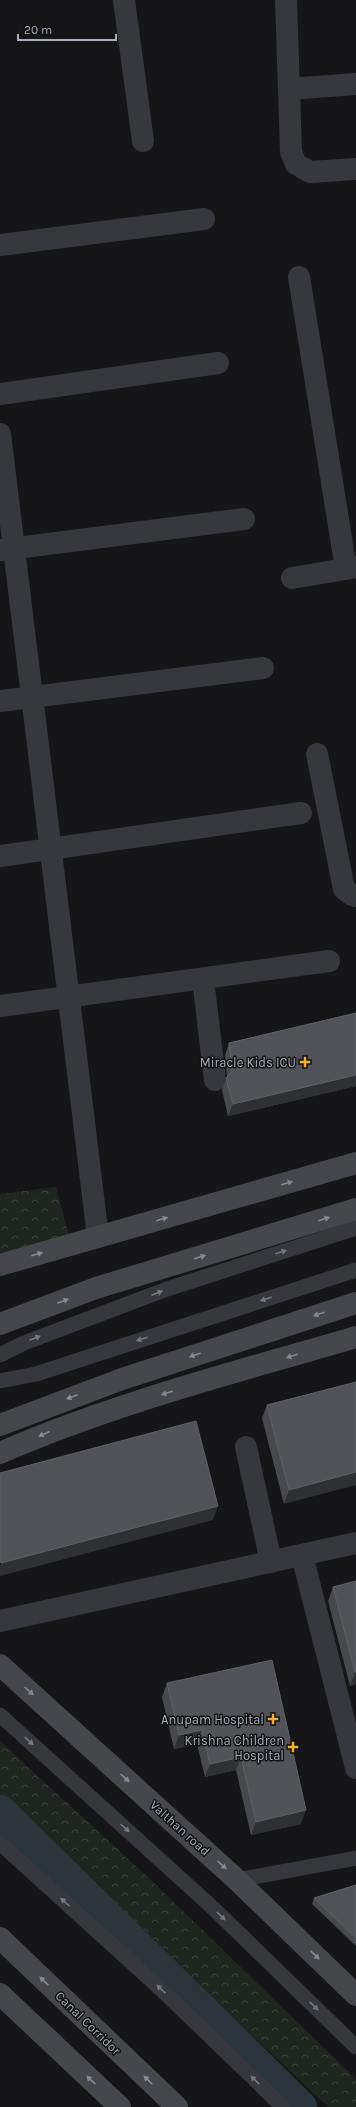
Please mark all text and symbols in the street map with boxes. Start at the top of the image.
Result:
scale bar [18,16,116,42]
text: 20 m [24,23,52,37]
place label: Miracle Kids ICU [200,1055,296,1070]
marker: Miracle Kids ICU [299,1056,311,1068]
one-way arrow [282,1180,294,1186]
one-way arrow [318,1215,330,1221]
one-way arrow [157,1216,169,1222]
one-way arrow [275,1249,287,1255]
one-way arrow [31,1251,44,1257]
one-way arrow [194,1253,206,1259]
one-way arrow [152,1289,164,1295]
one-way arrow [259,1296,271,1302]
one-way arrow [57,1297,69,1303]
one-way arrow [312,1312,324,1318]
one-way arrow [30,1335,42,1341]
one-way arrow [136,1336,148,1342]
one-way arrow [189,1352,201,1358]
one-way arrow [285,1353,297,1359]
one-way arrow [161,1390,173,1396]
one-way arrow [66,1395,78,1401]
one-way arrow [38,1431,49,1437]
one-way arrow [24,1686,34,1696]
place label: Anupam Hospital [161,1712,264,1727]
marker: Anupam Hospital [267,1713,279,1725]
place label: Krishna Children Hospital [185,1733,284,1763]
one-way arrow [24,1736,34,1746]
marker: Krishna Children Hospital [287,1741,299,1753]
one-way arrow [120,1773,130,1783]
street label: Valthan road [147,1797,213,1859]
one-way arrow [120,1824,130,1833]
one-way arrow [216,1861,227,1870]
one-way arrow [60,1897,70,1907]
one-way arrow [216,1911,226,1921]
one-way arrow [310,1951,320,1960]
one-way arrow [39,1976,49,1985]
one-way arrow [156,1985,166,1994]
street label: Canal Corridor [52,1988,124,2058]
one-way arrow [309,2002,320,2011]
one-way arrow [87,2076,96,2085]
one-way arrow [144,2076,153,2085]
one-way arrow [250,2076,259,2085]

